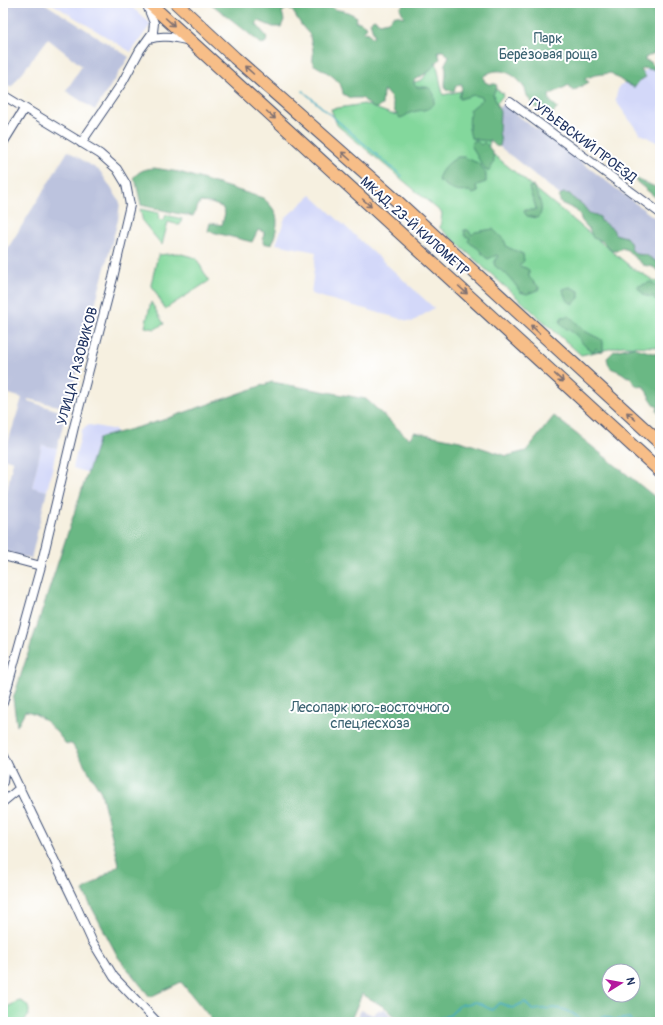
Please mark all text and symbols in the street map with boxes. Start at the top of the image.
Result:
one-way arrow [165,17,175,27]
park label: Парк Берёзовая роща [499,30,597,63]
one-way arrow [244,66,254,75]
street label: ГУРЬЕВСКИЙ ПРОЕЗД [525,94,640,187]
one-way arrow [266,110,276,120]
one-way arrow [341,152,351,161]
street label: МКАД, 23-Й КИЛОМЕТР [357,173,473,280]
one-way arrow [362,198,372,207]
one-way arrow [458,286,468,295]
street label: УЛИЦА ГАЗОВИКОВ [54,305,101,427]
one-way arrow [530,324,540,333]
one-way arrow [554,373,564,383]
one-way arrow [626,412,636,421]
park label: Лесопарк юго-восточного спецлесхоза [289,699,450,732]
north arrow [601,963,641,1003]
text: N [623,976,638,987]

